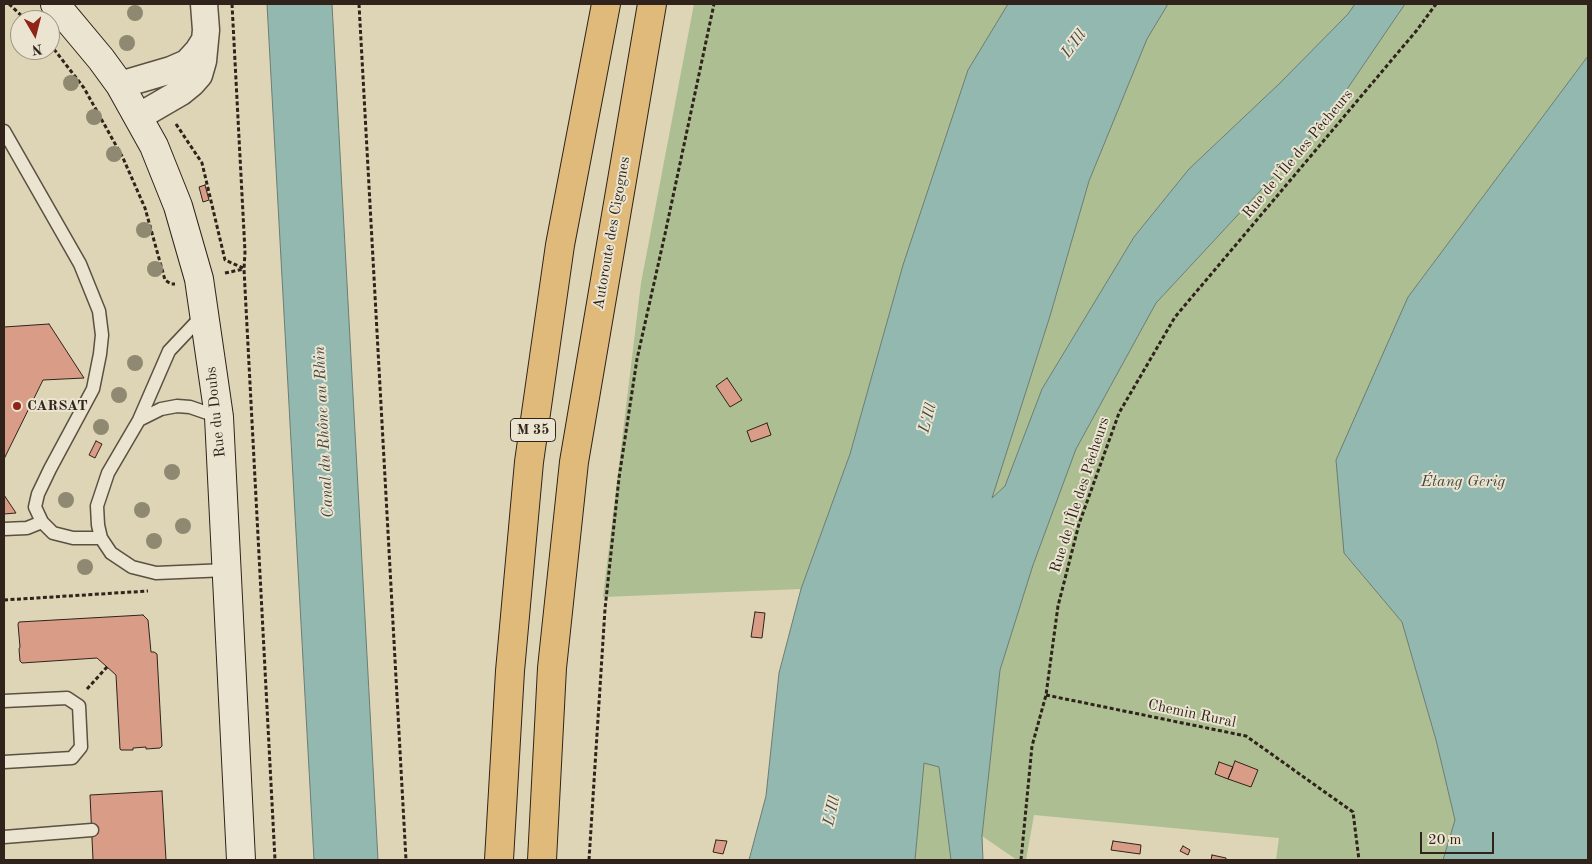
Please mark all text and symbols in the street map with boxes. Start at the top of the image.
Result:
north arrow [10,10,60,60]
water label: L'Ill [1057,26,1091,62]
text: N [31,41,43,57]
street label: Rue de l'Île des Pêcheurs [1239,86,1357,222]
street label: Autoroute des Cigognes [590,155,634,311]
water label: Canal du Rhône au Rhin [310,346,338,518]
street label: Rue du Doubs [202,366,230,458]
place label: CARSAT [27,397,88,415]
marker: CARSAT [11,400,23,412]
water label: L'Ill [915,401,941,435]
street label: Rue de l'Île des Pêcheurs [1046,415,1114,575]
road number: M 35 [510,418,556,442]
water label: Étang Gerig [1421,472,1505,492]
street label: Chemin Rural [1146,696,1238,732]
water label: L'Ill [819,794,845,828]
scale bar [1422,822,1496,854]
text: 20 m [1428,833,1462,848]

